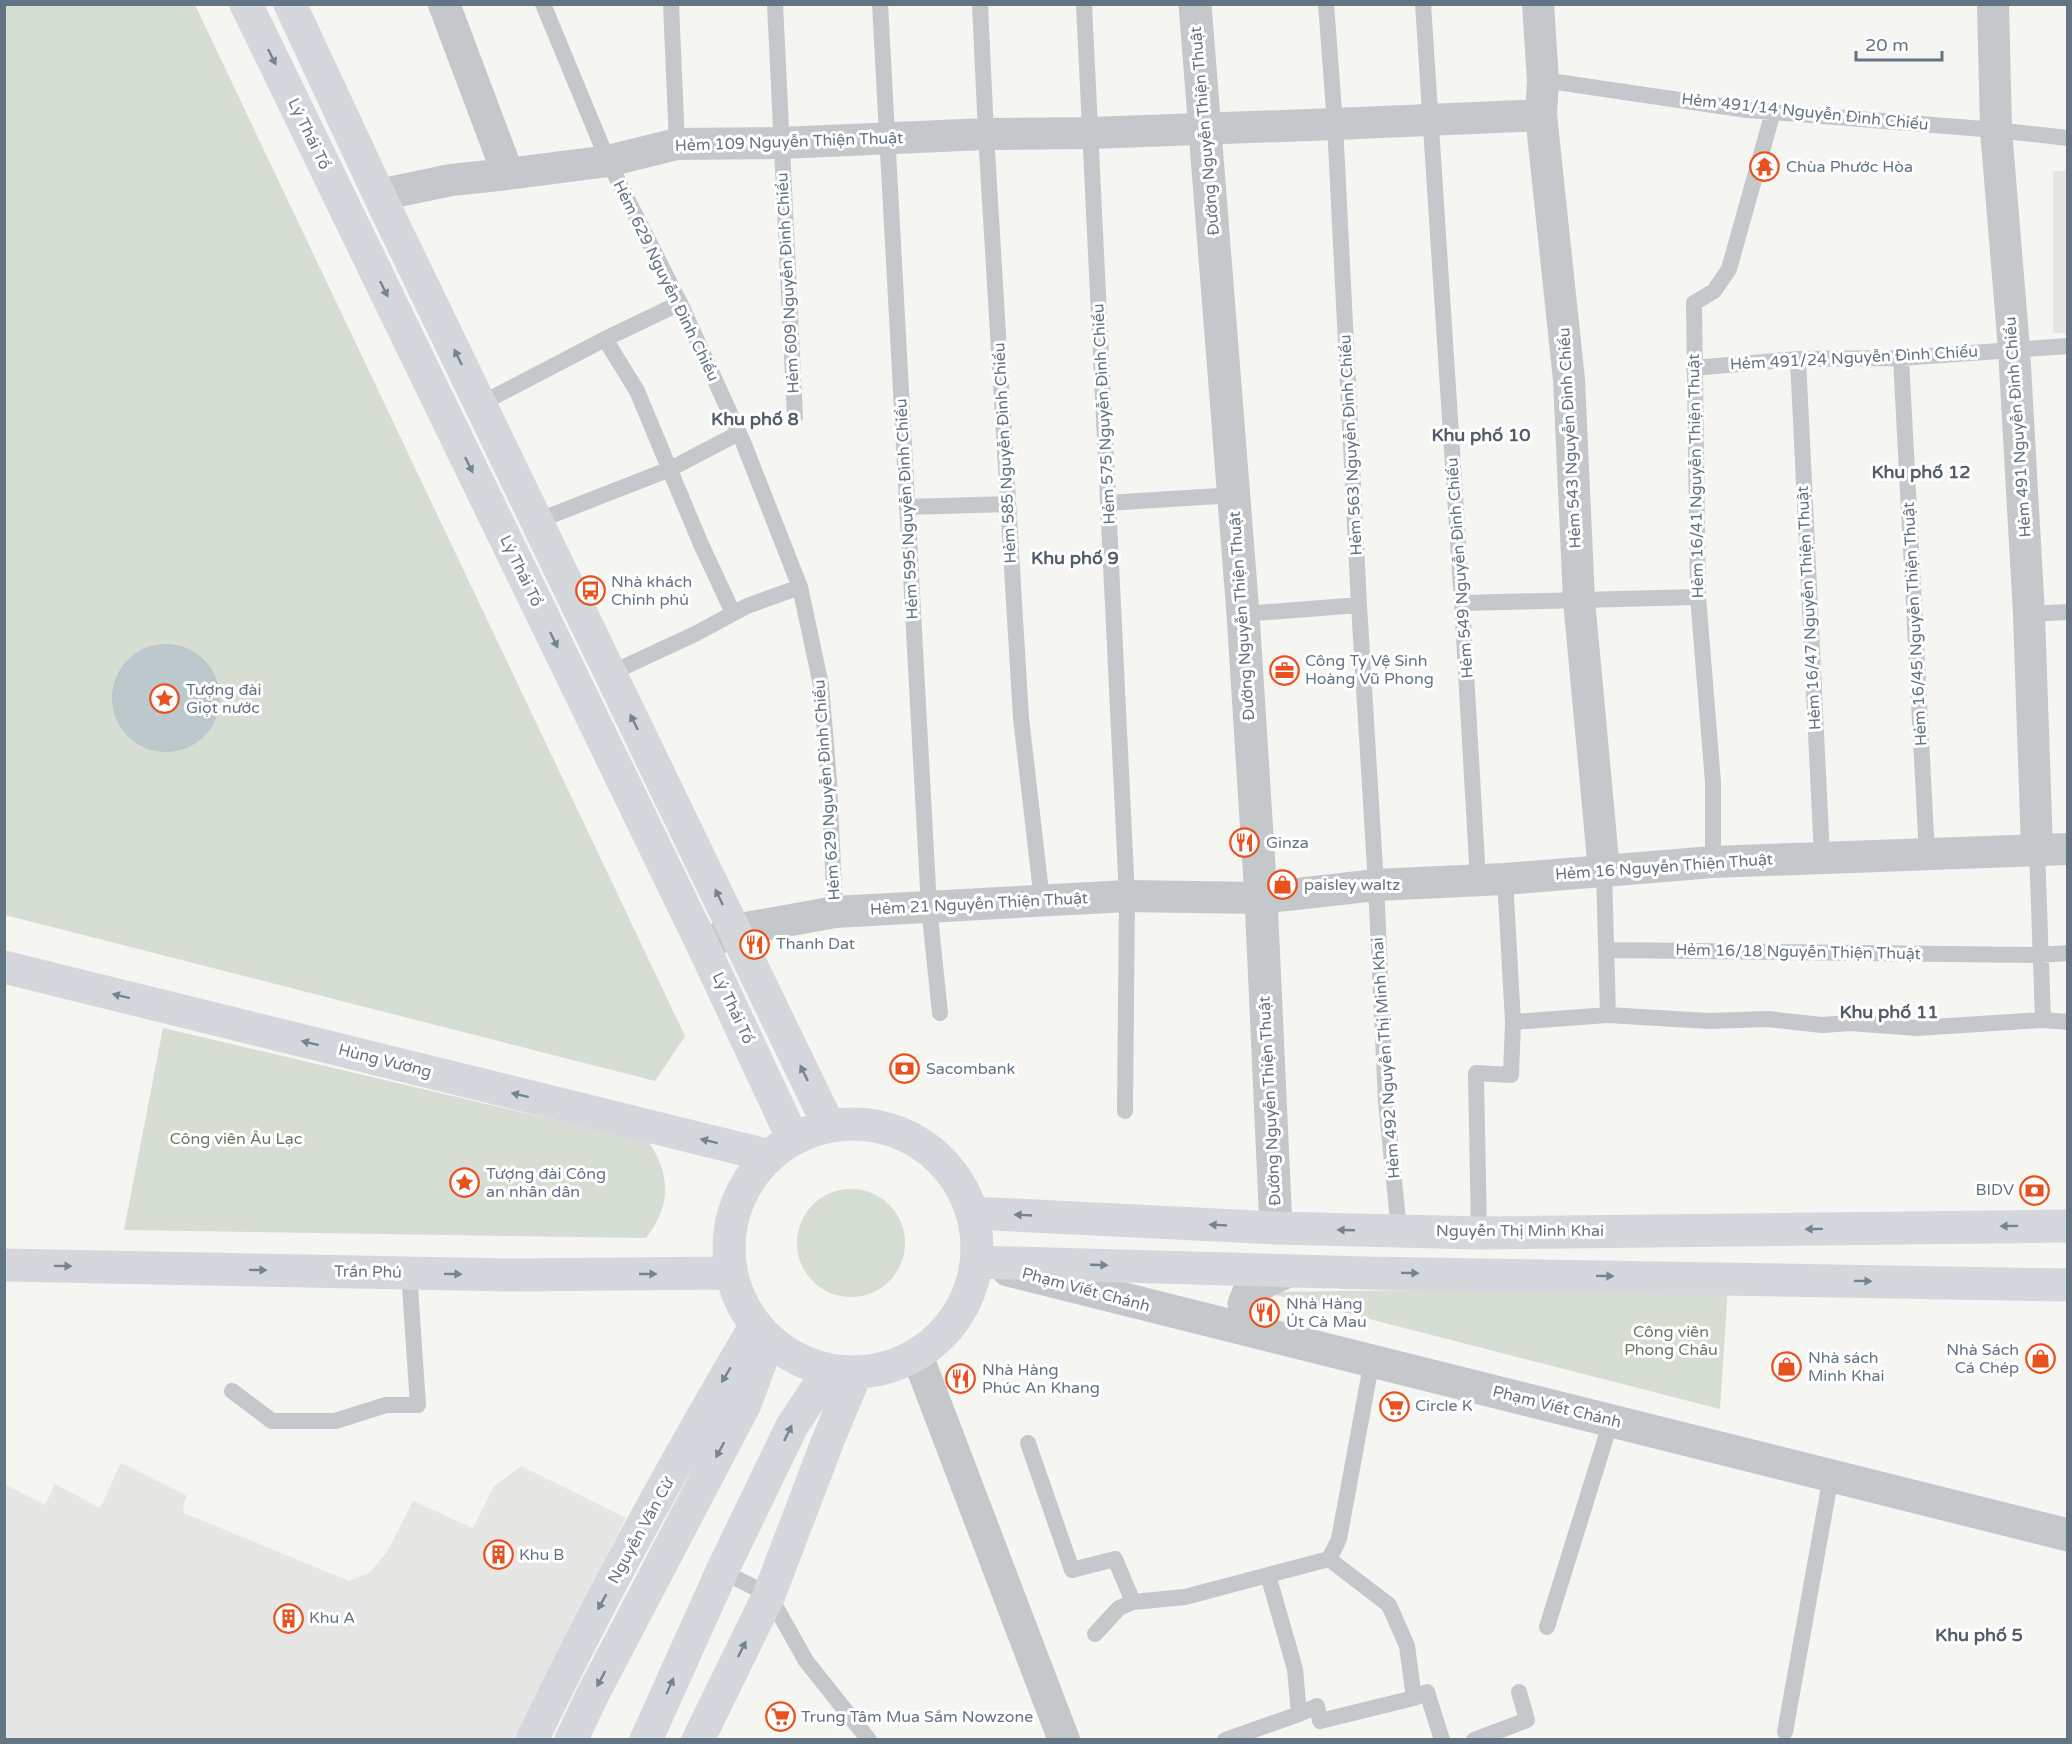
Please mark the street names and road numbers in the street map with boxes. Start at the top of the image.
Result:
street label: Đường Nguyễn Thiện Thuật [1186,26,1224,236]
street label: Hẻm 491/14 Nguyễn Ðình Chiểu [1680,89,1930,135]
street label: Lý Thái Tổ [283,95,335,173]
street label: Hẻm 109 Nguyễn Thiện Thuật [675,128,903,156]
street label: Hẻm 609 Nguyễn Ðình Chiểu [772,172,804,394]
street label: Hẻm 629 Nguyễn Ðình Chiểu [609,177,723,385]
street label: Hẻm 575 Nguyễn Ðình Chiểu [1088,303,1120,525]
street label: Hẻm 491 Nguyễn Ðình Chiểu [2000,316,2036,538]
street label: Hẻm 543 Nguyễn Ðình Chiểu [1554,327,1586,549]
street label: Hẻm 563 Nguyễn Ðình Chiểu [1335,334,1367,556]
street label: Hẻm 585 Nguyễn Ðình Chiểu [989,342,1021,564]
street label: Hẻm 491/24 Nguyễn Đình Chiểu [1729,342,1979,374]
street label: Hẻm 16/41 Nguyễn Thiện Thuật [1684,354,1708,598]
street label: Hẻm 595 Nguyễn Ðình Chiểu [891,398,923,620]
street label: Hẻm 549 Nguyễn Ðình Chiểu [1442,457,1478,679]
street label: Hẻm 16/47 Nguyễn Thiện Thuật [1793,485,1825,731]
street label: Hẻm 16/45 Nguyễn Thiện Thuật [1899,501,1931,747]
street label: Đường Nguyễn Thiện Thuật [1225,511,1259,721]
street label: Lý Thái Tổ [495,532,547,610]
street label: Hẻm 629 Nguyễn Ðình Chiểu [809,679,845,901]
street label: Hẻm 16 Nguyễn Thiện Thuật [1554,849,1774,885]
street label: Hẻm 21 Nguyễn Thiện Thuật [870,888,1088,920]
street label: Hẻm 492 Nguyễn Thị Minh Khai [1368,937,1404,1179]
street label: Hẻm 16/18 Nguyễn Thiện Thuật [1675,940,1921,964]
street label: Lý Thái Tổ [708,969,758,1047]
street label: Đường Nguyễn Thiện Thuật [1255,996,1285,1206]
street label: Hùng Vương [336,1040,434,1082]
street label: Nguyễn Thị Minh Khai [1436,1221,1604,1241]
street label: Trần Phú [334,1261,402,1283]
street label: Phạm Viết Chánh [1020,1263,1152,1317]
street label: Phạm Viết Chánh [1491,1381,1623,1433]
street label: Nguyễn Văn Cừ [604,1474,679,1587]

